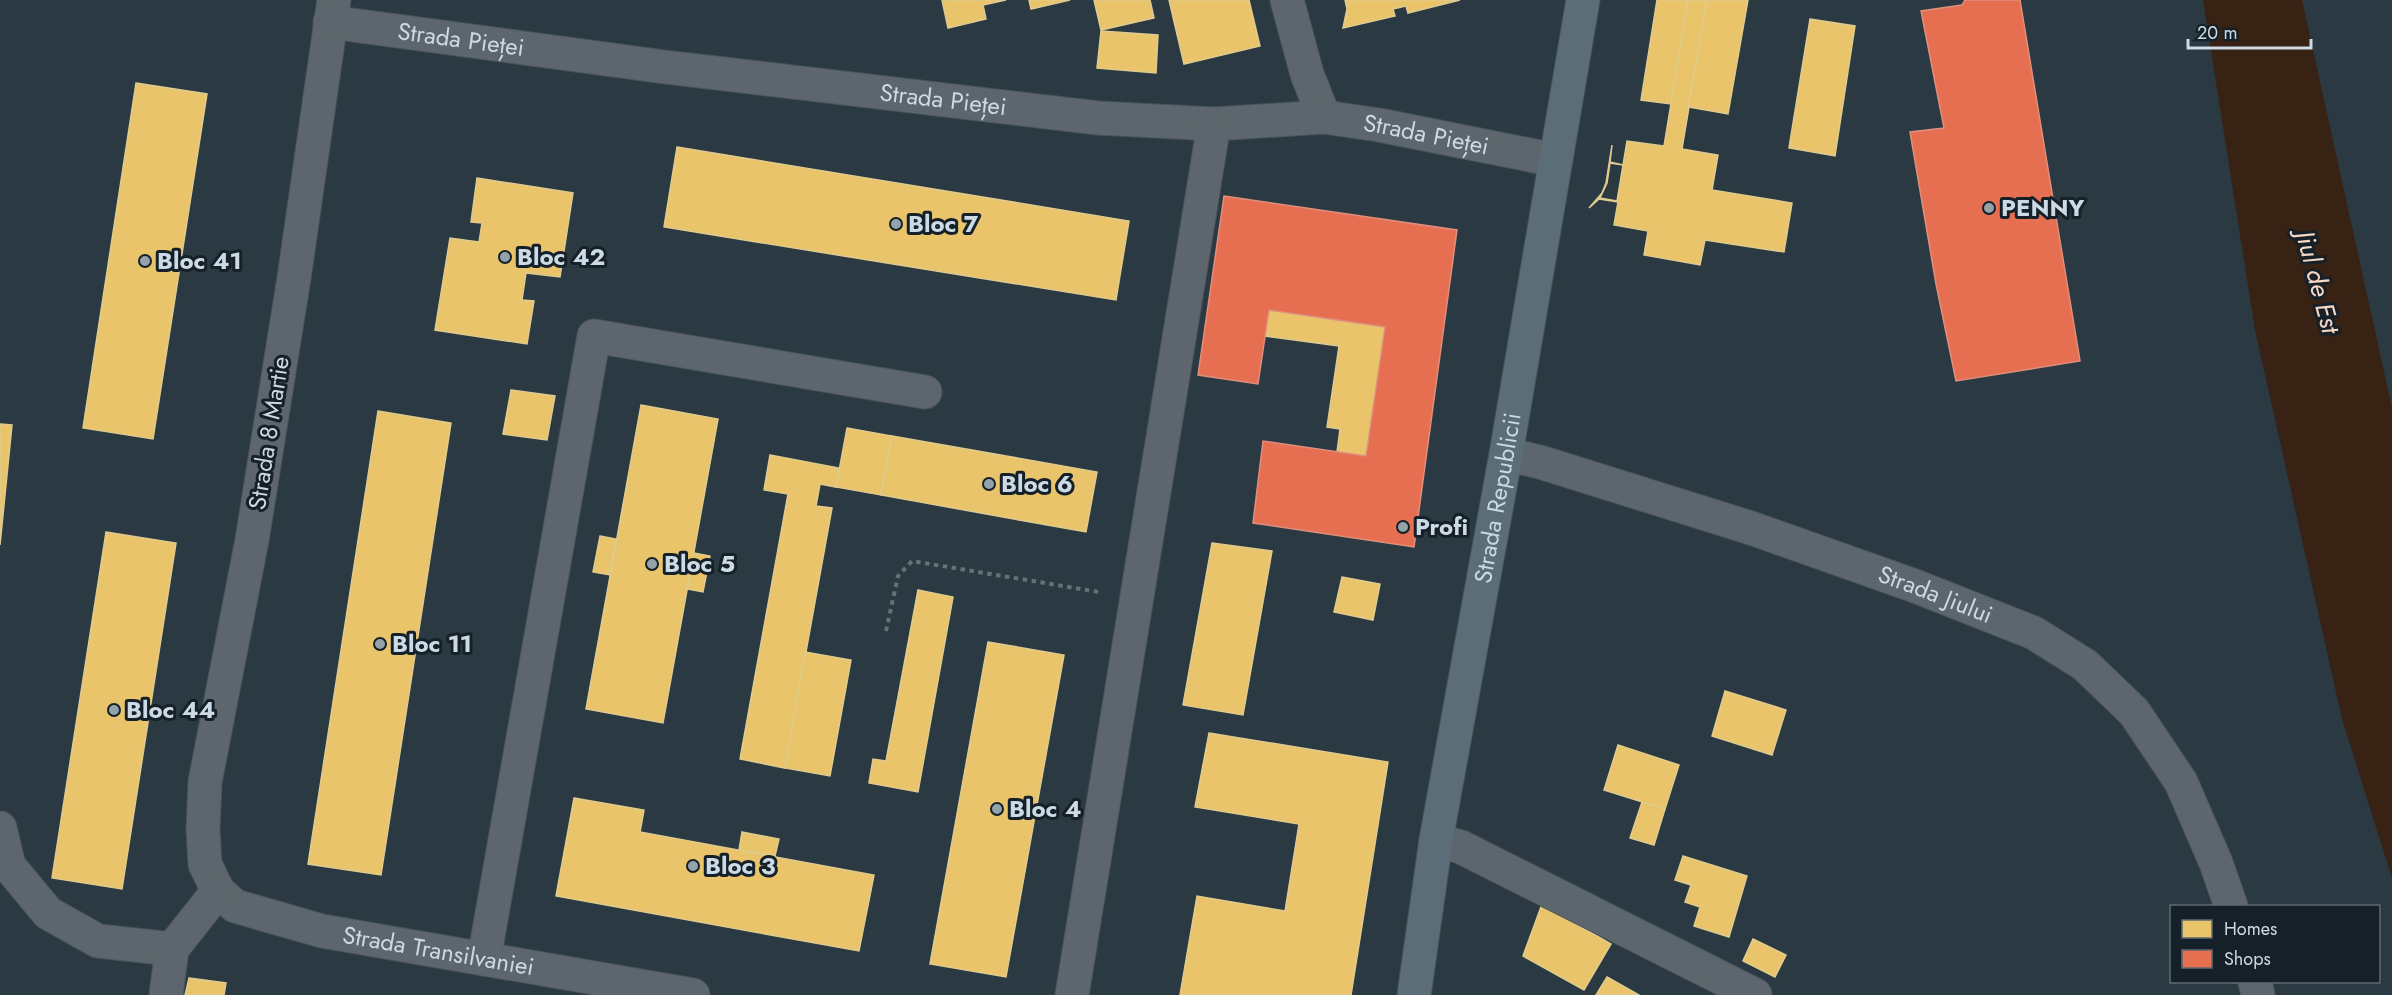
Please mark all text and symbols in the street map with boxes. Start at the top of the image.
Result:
scale bar [2188,12,2311,50]
street label: Strada Pieței [395,13,526,65]
text: 20 m [2197,20,2237,46]
street label: Strada Pieței [878,74,1008,124]
street label: Strada Pieței [1361,105,1492,163]
place label: PENNY [2001,190,2085,225]
marker: PENNY [1982,201,1996,215]
place label: Bloc 7 [908,206,979,241]
marker: Bloc 7 [889,217,903,231]
water label: Jiul de Est [2285,222,2350,339]
place label: Bloc 42 [517,239,605,274]
place label: Bloc 41 [157,243,242,278]
marker: Bloc 42 [498,250,512,264]
marker: Bloc 41 [138,254,152,268]
street label: Strada 8 Martie [239,354,298,512]
street label: Strada Republicii [1465,410,1530,586]
place label: Bloc 6 [1001,466,1073,501]
marker: Bloc 6 [982,477,996,491]
place label: Profi [1415,509,1468,544]
marker: Profi [1396,520,1410,534]
place label: Bloc 5 [664,546,735,581]
street label: Strada Jiului [1873,556,1998,632]
marker: Bloc 5 [645,557,659,571]
place label: Bloc 11 [392,626,472,661]
marker: Bloc 11 [373,637,387,651]
place label: Bloc 44 [126,692,215,727]
marker: Bloc 44 [107,703,121,717]
place label: Bloc 4 [1009,791,1081,826]
marker: Bloc 4 [990,802,1004,816]
place label: Bloc 3 [705,848,776,883]
marker: Bloc 3 [686,859,700,873]
legend [2170,905,2380,983]
text: Homes [2224,916,2277,942]
street label: Strada Transilvaniei [340,917,537,984]
text: Shops [2224,946,2271,972]

